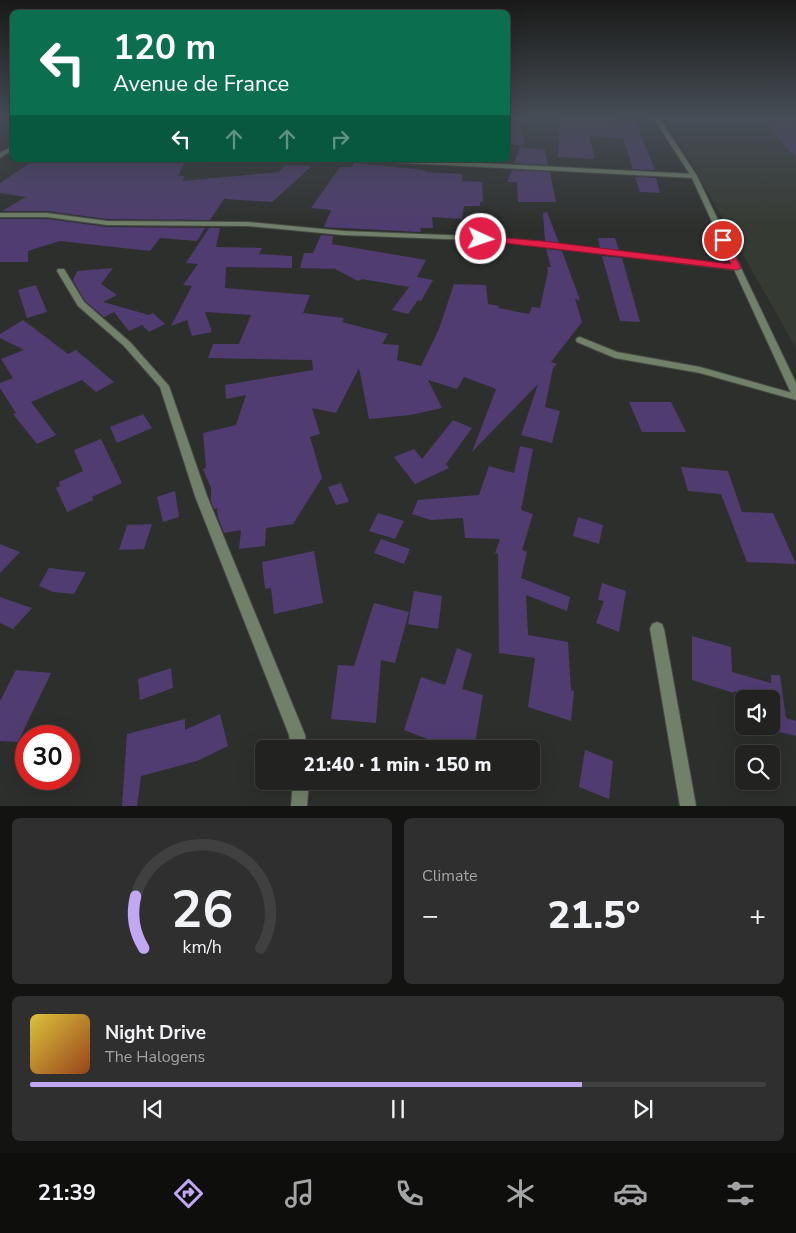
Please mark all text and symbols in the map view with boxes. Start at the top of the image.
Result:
text: 120 m [113,24,216,71]
icon: left [30,30,95,95]
text: Avenue de France [113,69,289,99]
icon: left [167,125,195,153]
icon: ahead [220,125,248,153]
icon: ahead [273,125,301,153]
icon: right [326,125,354,153]
position arrow [454,212,506,264]
pin [702,219,744,261]
icon: arrive [709,226,737,254]
map controls [735,690,780,790]
button: sound [735,690,780,735]
speed limit sign: 30 [15,725,80,790]
button: search [735,745,780,790]
text: 21:40 · 1 min · 150 m [304,752,491,778]
text: Climate [422,865,477,887]
text: 26 [171,874,233,945]
text: 21.5° [548,890,640,941]
text: − [422,897,439,935]
text: + [749,897,766,935]
text: km/h [182,935,222,959]
text: Night Drive [105,1020,206,1046]
text: The Halogens [105,1046,205,1068]
icon: previous [139,1095,167,1123]
icon: pause [384,1095,412,1123]
icon: next [629,1095,657,1123]
icon: directions [171,1176,206,1211]
icon: music [282,1176,317,1211]
icon: phone [392,1176,427,1211]
icon: climate [503,1176,538,1211]
icon: car [613,1176,648,1211]
icon: filters [723,1176,758,1211]
text: 21:39 [38,1178,96,1208]

